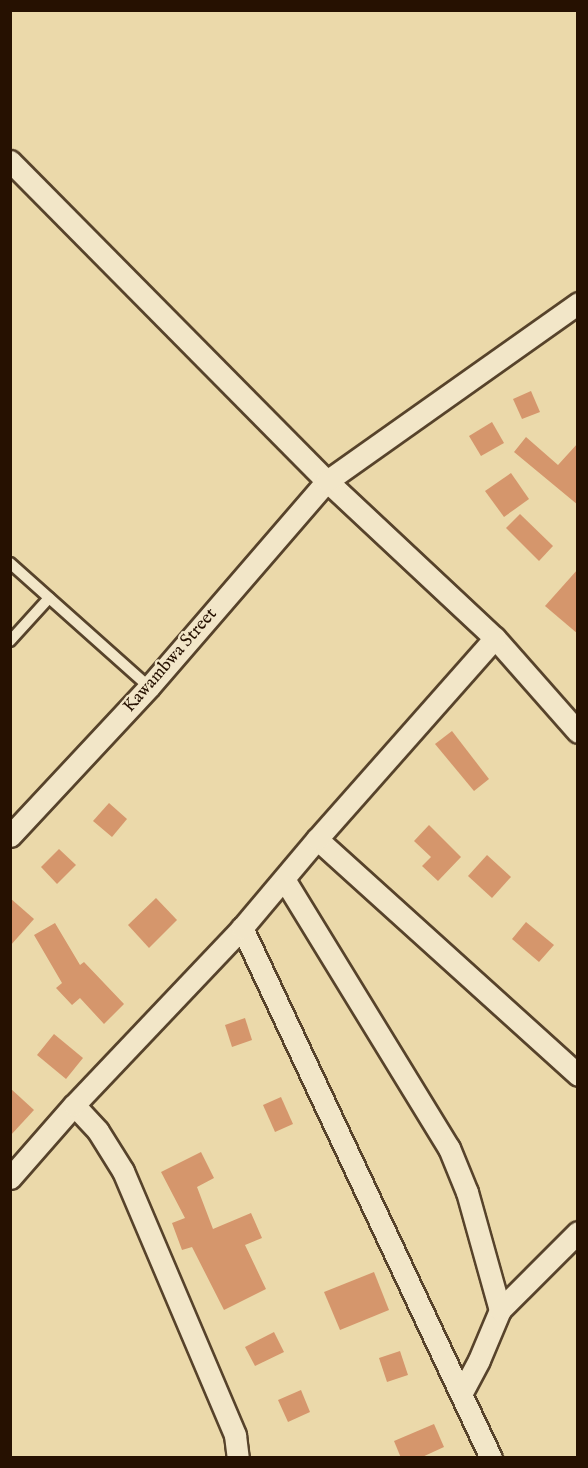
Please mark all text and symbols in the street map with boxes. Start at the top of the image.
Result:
street label: Kawambwa Street [120,604,222,718]

